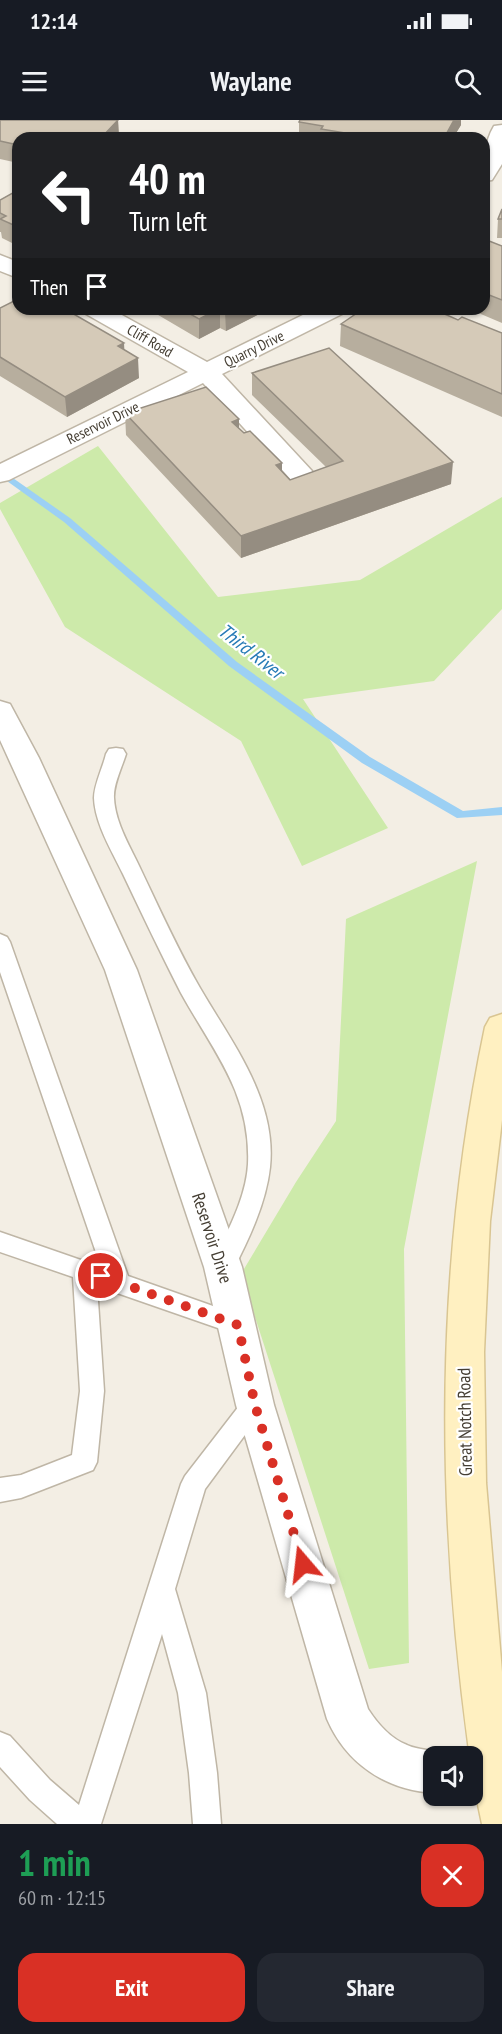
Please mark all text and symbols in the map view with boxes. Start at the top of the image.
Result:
text: 12:14 [30,7,78,35]
text: Waylane [210,64,292,98]
icon: menu [18,65,51,98]
icon: search [451,65,484,98]
text: 40 m [129,151,206,206]
icon: left [30,156,108,234]
text: Turn left [129,204,207,238]
icon: arrive [80,270,113,303]
text: Then [30,273,68,301]
street label: Cliff Road [124,320,177,361]
street label: Quarry Drive [221,326,287,371]
street label: Reservoir Drive [63,397,142,448]
water label: Third River [213,617,291,686]
street label: Reservoir Drive [187,1190,238,1286]
pin [75,1250,126,1301]
icon: arrive [84,1259,117,1292]
street label: Great Notch Road [452,1368,477,1476]
position arrow [271,1532,335,1596]
map controls [423,1746,483,1806]
button: sound [423,1746,483,1806]
text: 1 min [18,1839,91,1886]
button: close [421,1844,484,1907]
text: 60 m · 12:15 [18,1885,106,1911]
button: Exit [18,1953,245,2022]
button: Share [257,1953,484,2022]

